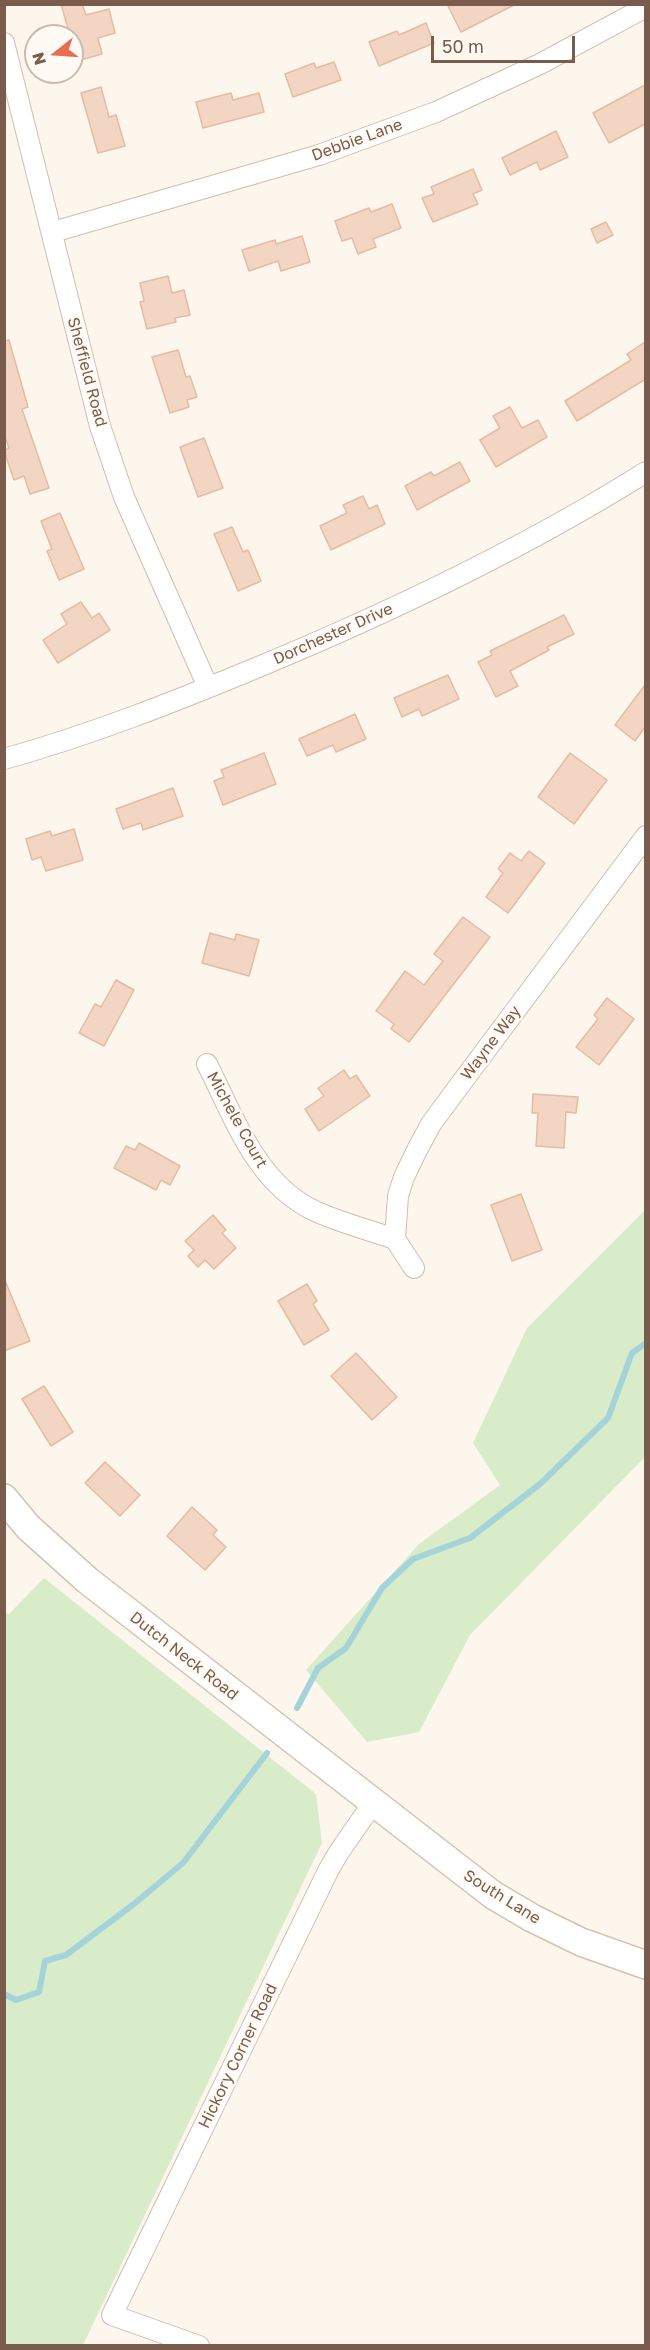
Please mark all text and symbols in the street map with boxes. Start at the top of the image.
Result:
north arrow [24,24,84,84]
scale bar [434,24,578,62]
text: 50 m [442,35,484,57]
text: N [27,50,50,67]
street label: Debbie Lane [309,115,405,165]
street label: Sheffield Road [63,315,111,429]
street label: Dorchester Drive [270,599,396,669]
street label: Wayne Way [457,1002,525,1084]
street label: Michele Court [203,1068,271,1172]
street label: Dutch Neck Road [126,1608,242,1704]
street label: South Lane [460,1866,544,1928]
street label: Hickory Corner Road [195,1981,281,2131]

